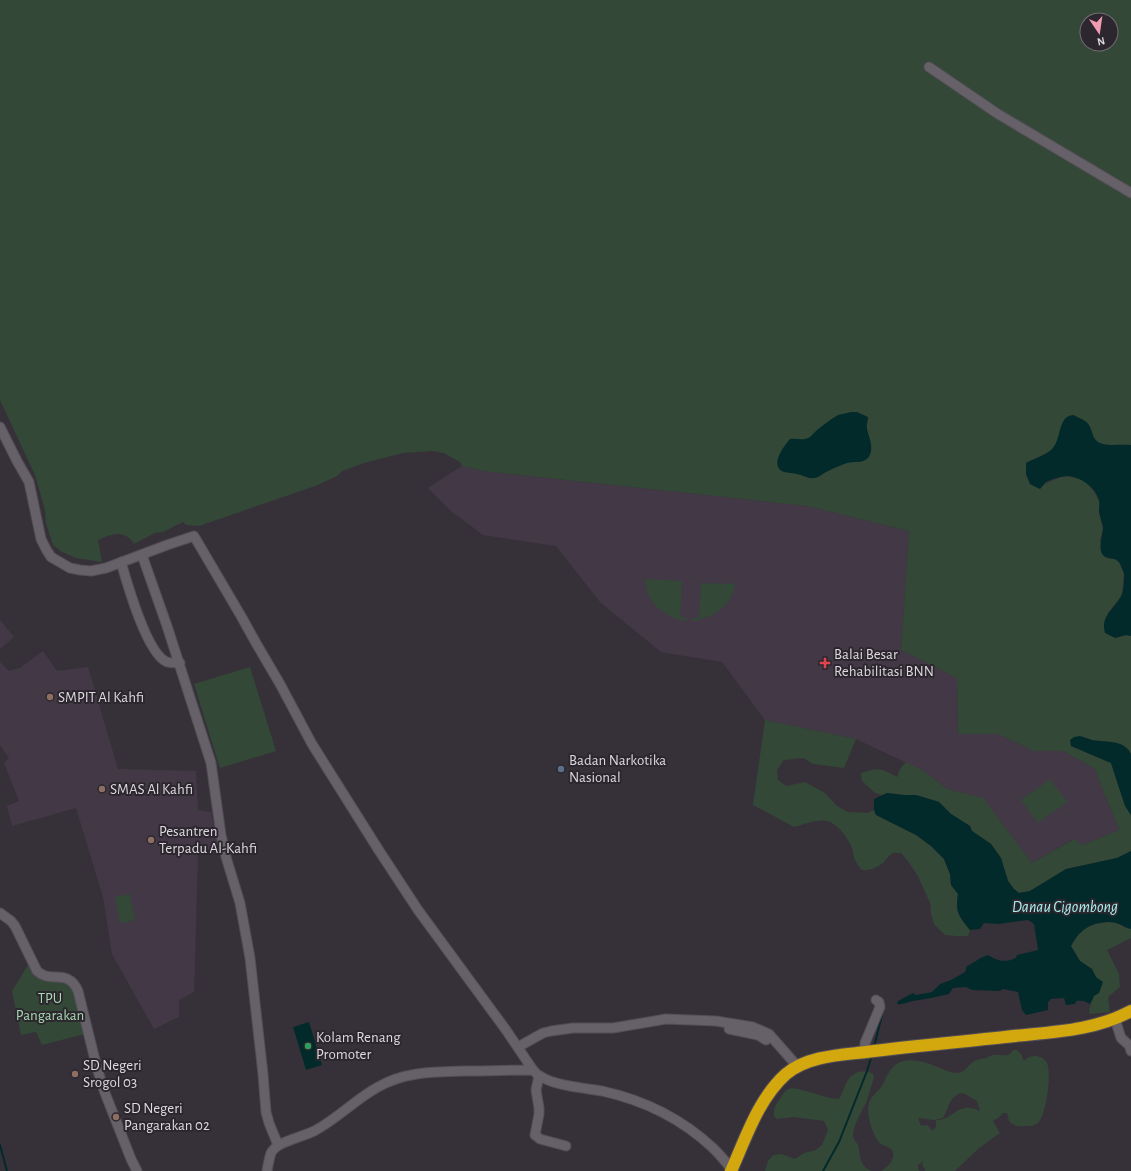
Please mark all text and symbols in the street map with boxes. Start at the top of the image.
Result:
north arrow [1079,12,1119,52]
text: N [1096,35,1106,47]
place label: Balai Besar Rehabilitasi BNN [834,647,934,679]
marker: Balai Besar Rehabilitasi BNN [819,657,831,669]
place label: SMPIT Al Kahfi [58,690,144,705]
marker: SMPIT Al Kahfi [45,692,55,702]
place label: Badan Narkotika Nasional [569,753,666,785]
marker: Badan Narkotika Nasional [556,764,566,774]
place label: SMAS Al Kahfi [110,782,193,797]
marker: SMAS Al Kahfi [97,784,107,794]
place label: Pesantren Terpadu Al-Kahfi [159,824,257,856]
marker: Pesantren Terpadu Al-Kahfi [146,835,156,845]
water label: Danau Cigombong [1012,899,1118,915]
park label: TPU Pangarakan [16,991,84,1023]
place label: Kolam Renang Promoter [316,1030,401,1062]
marker: Kolam Renang Promoter [303,1041,313,1051]
place label: SD Negeri Srogol 03 [83,1058,142,1090]
marker: SD Negeri Srogol 03 [70,1069,80,1079]
place label: SD Negeri Pangarakan 02 [124,1101,210,1133]
marker: SD Negeri Pangarakan 02 [111,1112,121,1122]

